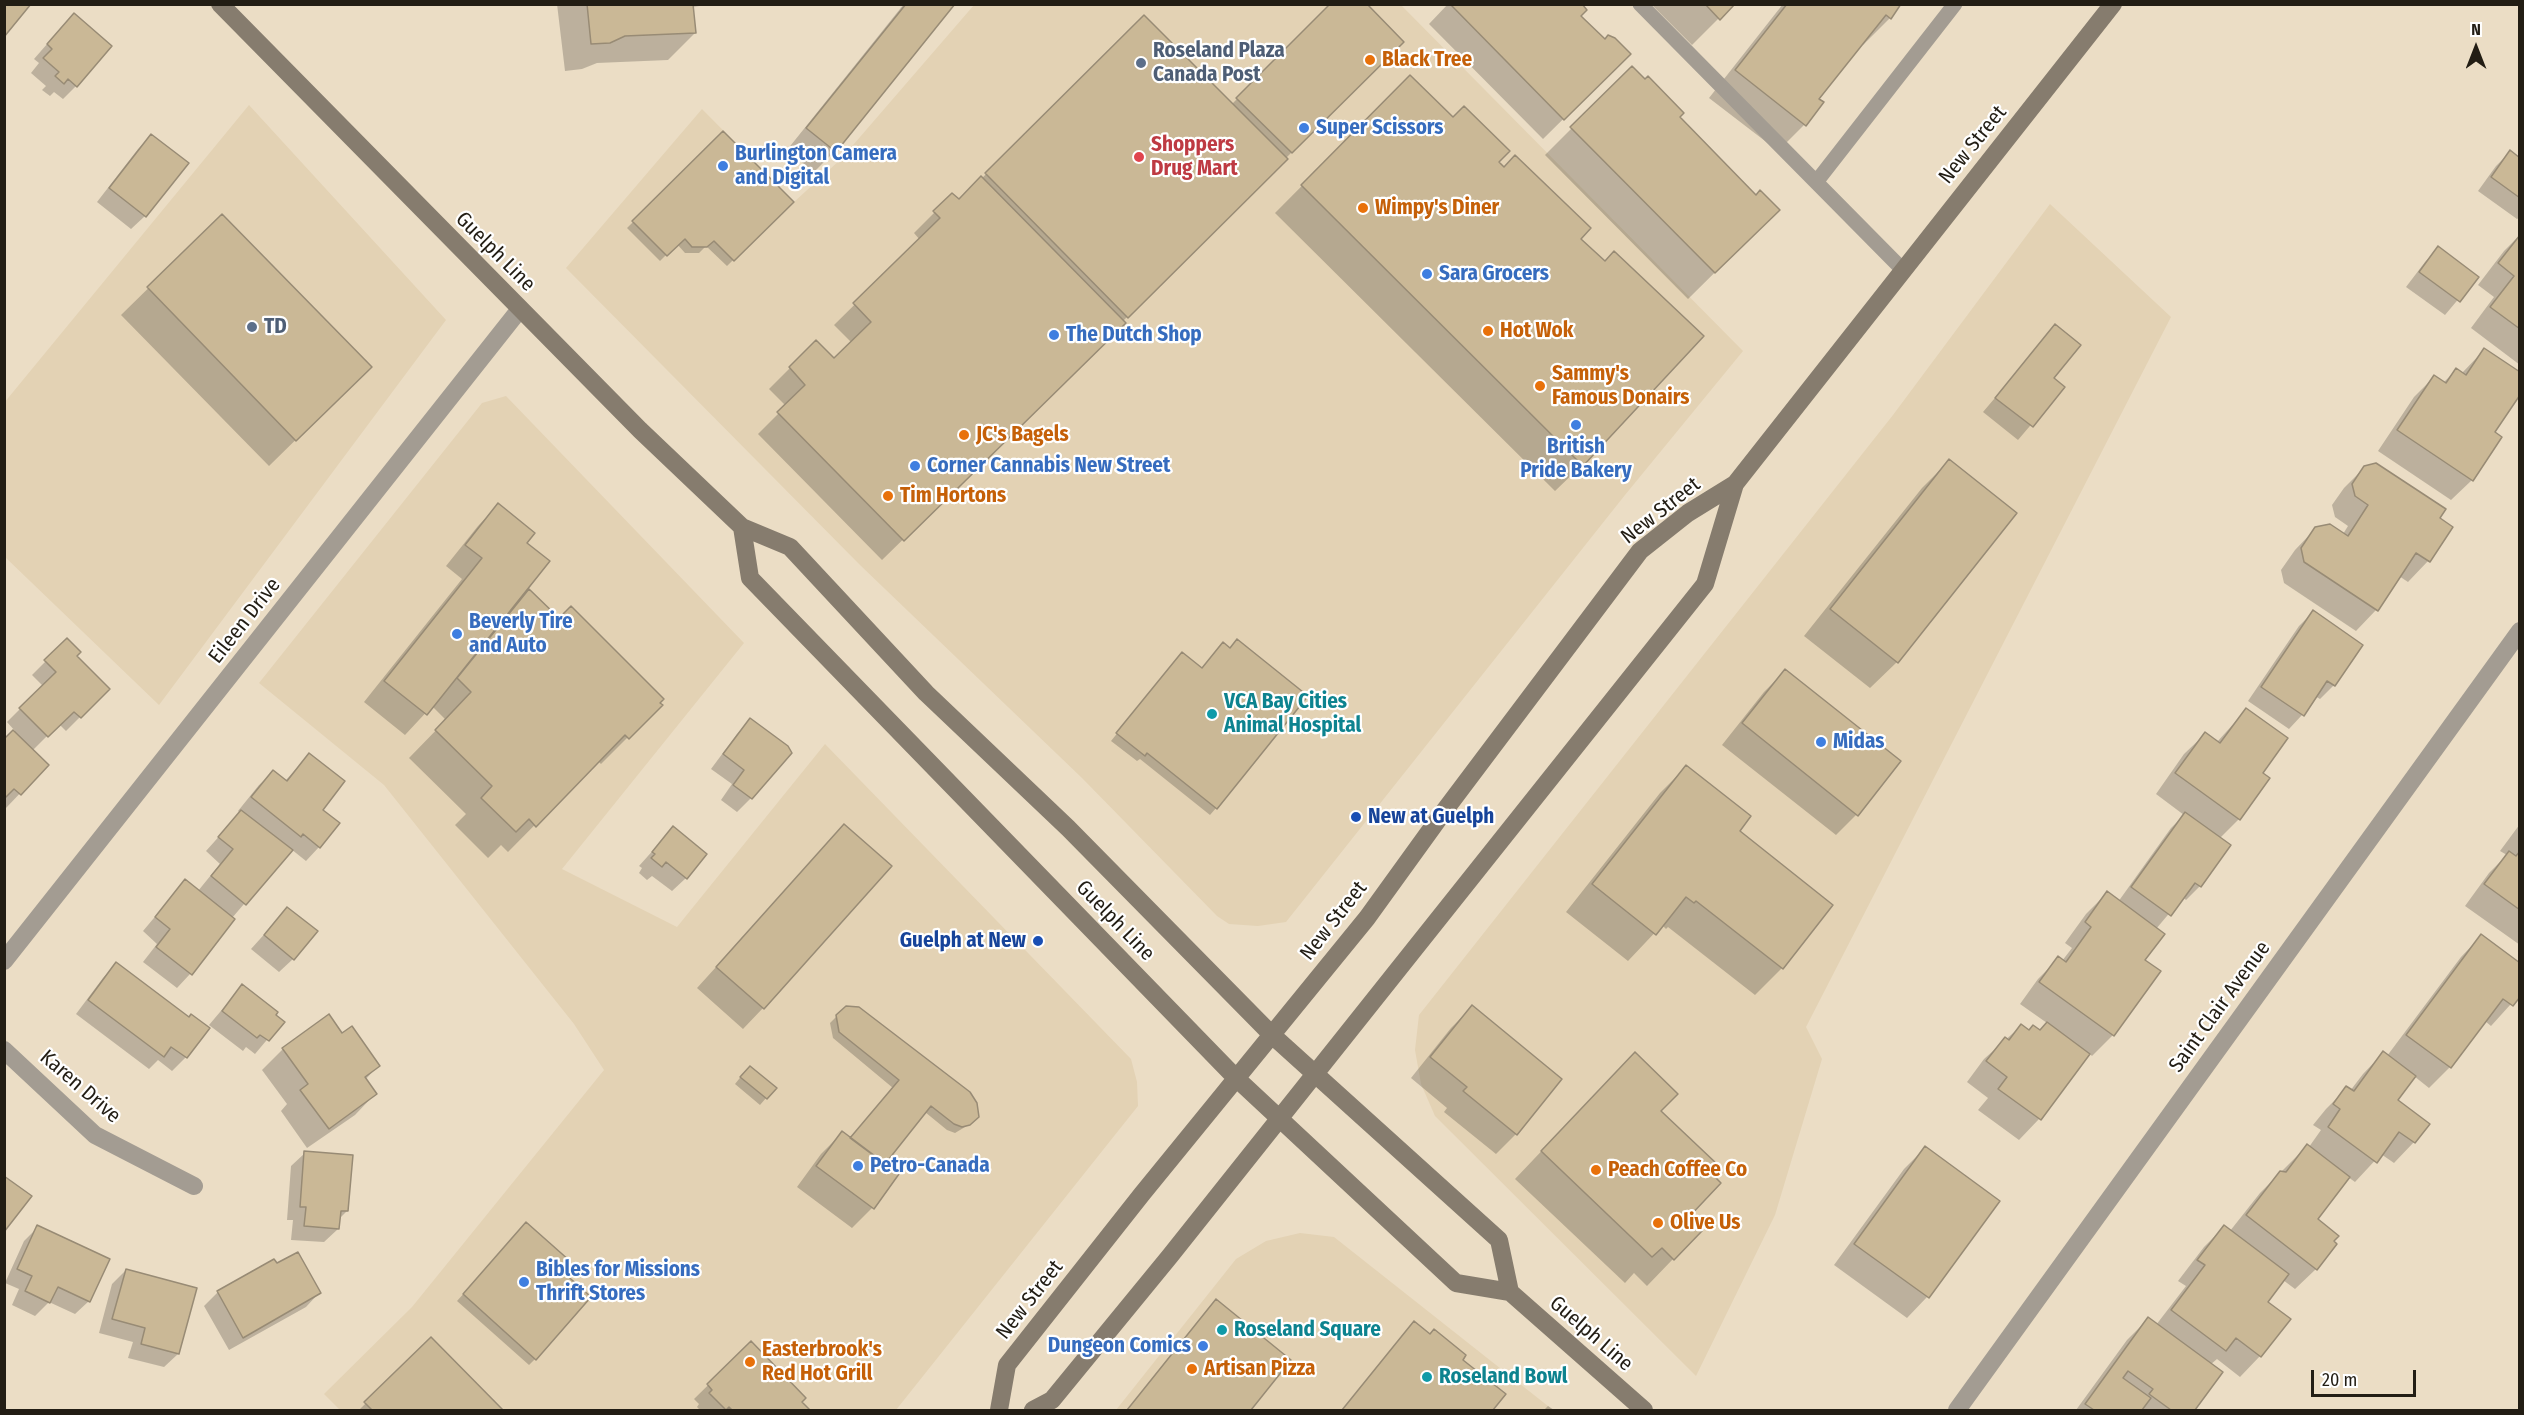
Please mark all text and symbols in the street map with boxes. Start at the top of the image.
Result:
north arrow [2446,18,2506,78]
text: N [2471,20,2481,39]
place label: Roseland Plaza Canada Post [1153,38,1285,88]
place label: Black Tree [1382,47,1472,73]
marker: Black Tree [1363,53,1377,67]
marker: Roseland Plaza Canada Post [1134,56,1148,70]
street label: New Street [1934,101,2012,189]
place label: Super Scissors [1316,115,1444,141]
marker: Super Scissors [1297,121,1311,135]
place label: Shoppers Drug Mart [1151,132,1238,182]
place label: Burlington Camera and Digital [735,141,897,191]
marker: Shoppers Drug Mart [1132,150,1146,164]
marker: Burlington Camera and Digital [716,159,730,173]
place label: Wimpy's Diner [1375,195,1499,221]
marker: Wimpy's Diner [1356,201,1370,215]
street label: Guelph Line [450,207,540,297]
place label: Sara Grocers [1439,261,1549,287]
marker: Sara Grocers [1420,267,1434,281]
place label: TD [264,314,287,340]
place label: Hot Wok [1500,318,1574,344]
marker: TD [245,320,259,334]
place label: The Dutch Shop [1066,322,1202,348]
marker: Hot Wok [1481,324,1495,338]
marker: The Dutch Shop [1047,328,1061,342]
place label: Sammy's Famous Donairs [1552,361,1689,411]
marker: Sammy's Famous Donairs [1533,379,1547,393]
marker: British Pride Bakery [1569,418,1583,432]
place label: JC's Bagels [976,422,1069,448]
marker: JC's Bagels [957,428,971,442]
place label: British Pride Bakery [1520,434,1632,484]
place label: Corner Cannabis New Street [927,453,1170,479]
marker: Corner Cannabis New Street [908,459,922,473]
street label: New Street [1616,472,1706,550]
place label: Tim Hortons [900,483,1006,509]
marker: Tim Hortons [881,489,895,503]
street label: Eileen Drive [204,573,286,669]
place label: Beverly Tire and Auto [469,609,573,659]
marker: Beverly Tire and Auto [450,627,464,641]
place label: VCA Bay Cities Animal Hospital [1224,689,1361,739]
marker: VCA Bay Cities Animal Hospital [1205,707,1219,721]
place label: Midas [1833,729,1885,755]
marker: Midas [1814,735,1828,749]
place label: New at Guelph [1368,804,1494,830]
marker: New at Guelph [1349,810,1363,824]
street label: Guelph Line [1070,876,1160,966]
street label: New Street [1295,876,1373,966]
place label: Guelph at New [900,928,1026,954]
marker: Guelph at New [1031,934,1045,948]
street label: Saint Clair Avenue [2164,937,2276,1077]
street label: Karen Drive [34,1045,126,1129]
place label: Petro-Canada [870,1153,990,1179]
place label: Peach Coffee Co [1608,1157,1747,1183]
marker: Petro-Canada [851,1159,865,1173]
marker: Peach Coffee Co [1589,1163,1603,1177]
place label: Olive Us [1670,1210,1741,1236]
marker: Olive Us [1651,1216,1665,1230]
street label: New Street [991,1255,1069,1345]
place label: Bibles for Missions Thrift Stores [536,1257,700,1307]
marker: Bibles for Missions Thrift Stores [517,1275,531,1289]
street label: Guelph Line [1544,1291,1638,1377]
place label: Roseland Square [1234,1317,1381,1343]
marker: Roseland Square [1215,1323,1229,1337]
place label: Dungeon Comics [1048,1333,1191,1359]
place label: Easterbrook's Red Hot Grill [762,1337,882,1387]
marker: Dungeon Comics [1196,1339,1210,1353]
marker: Easterbrook's Red Hot Grill [743,1355,757,1369]
place label: Artisan Pizza [1204,1356,1315,1382]
scale bar [2314,1358,2419,1396]
marker: Artisan Pizza [1185,1362,1199,1376]
place label: Roseland Bowl [1439,1364,1568,1390]
text: 20 m [2322,1369,2357,1391]
marker: Roseland Bowl [1420,1370,1434,1384]

